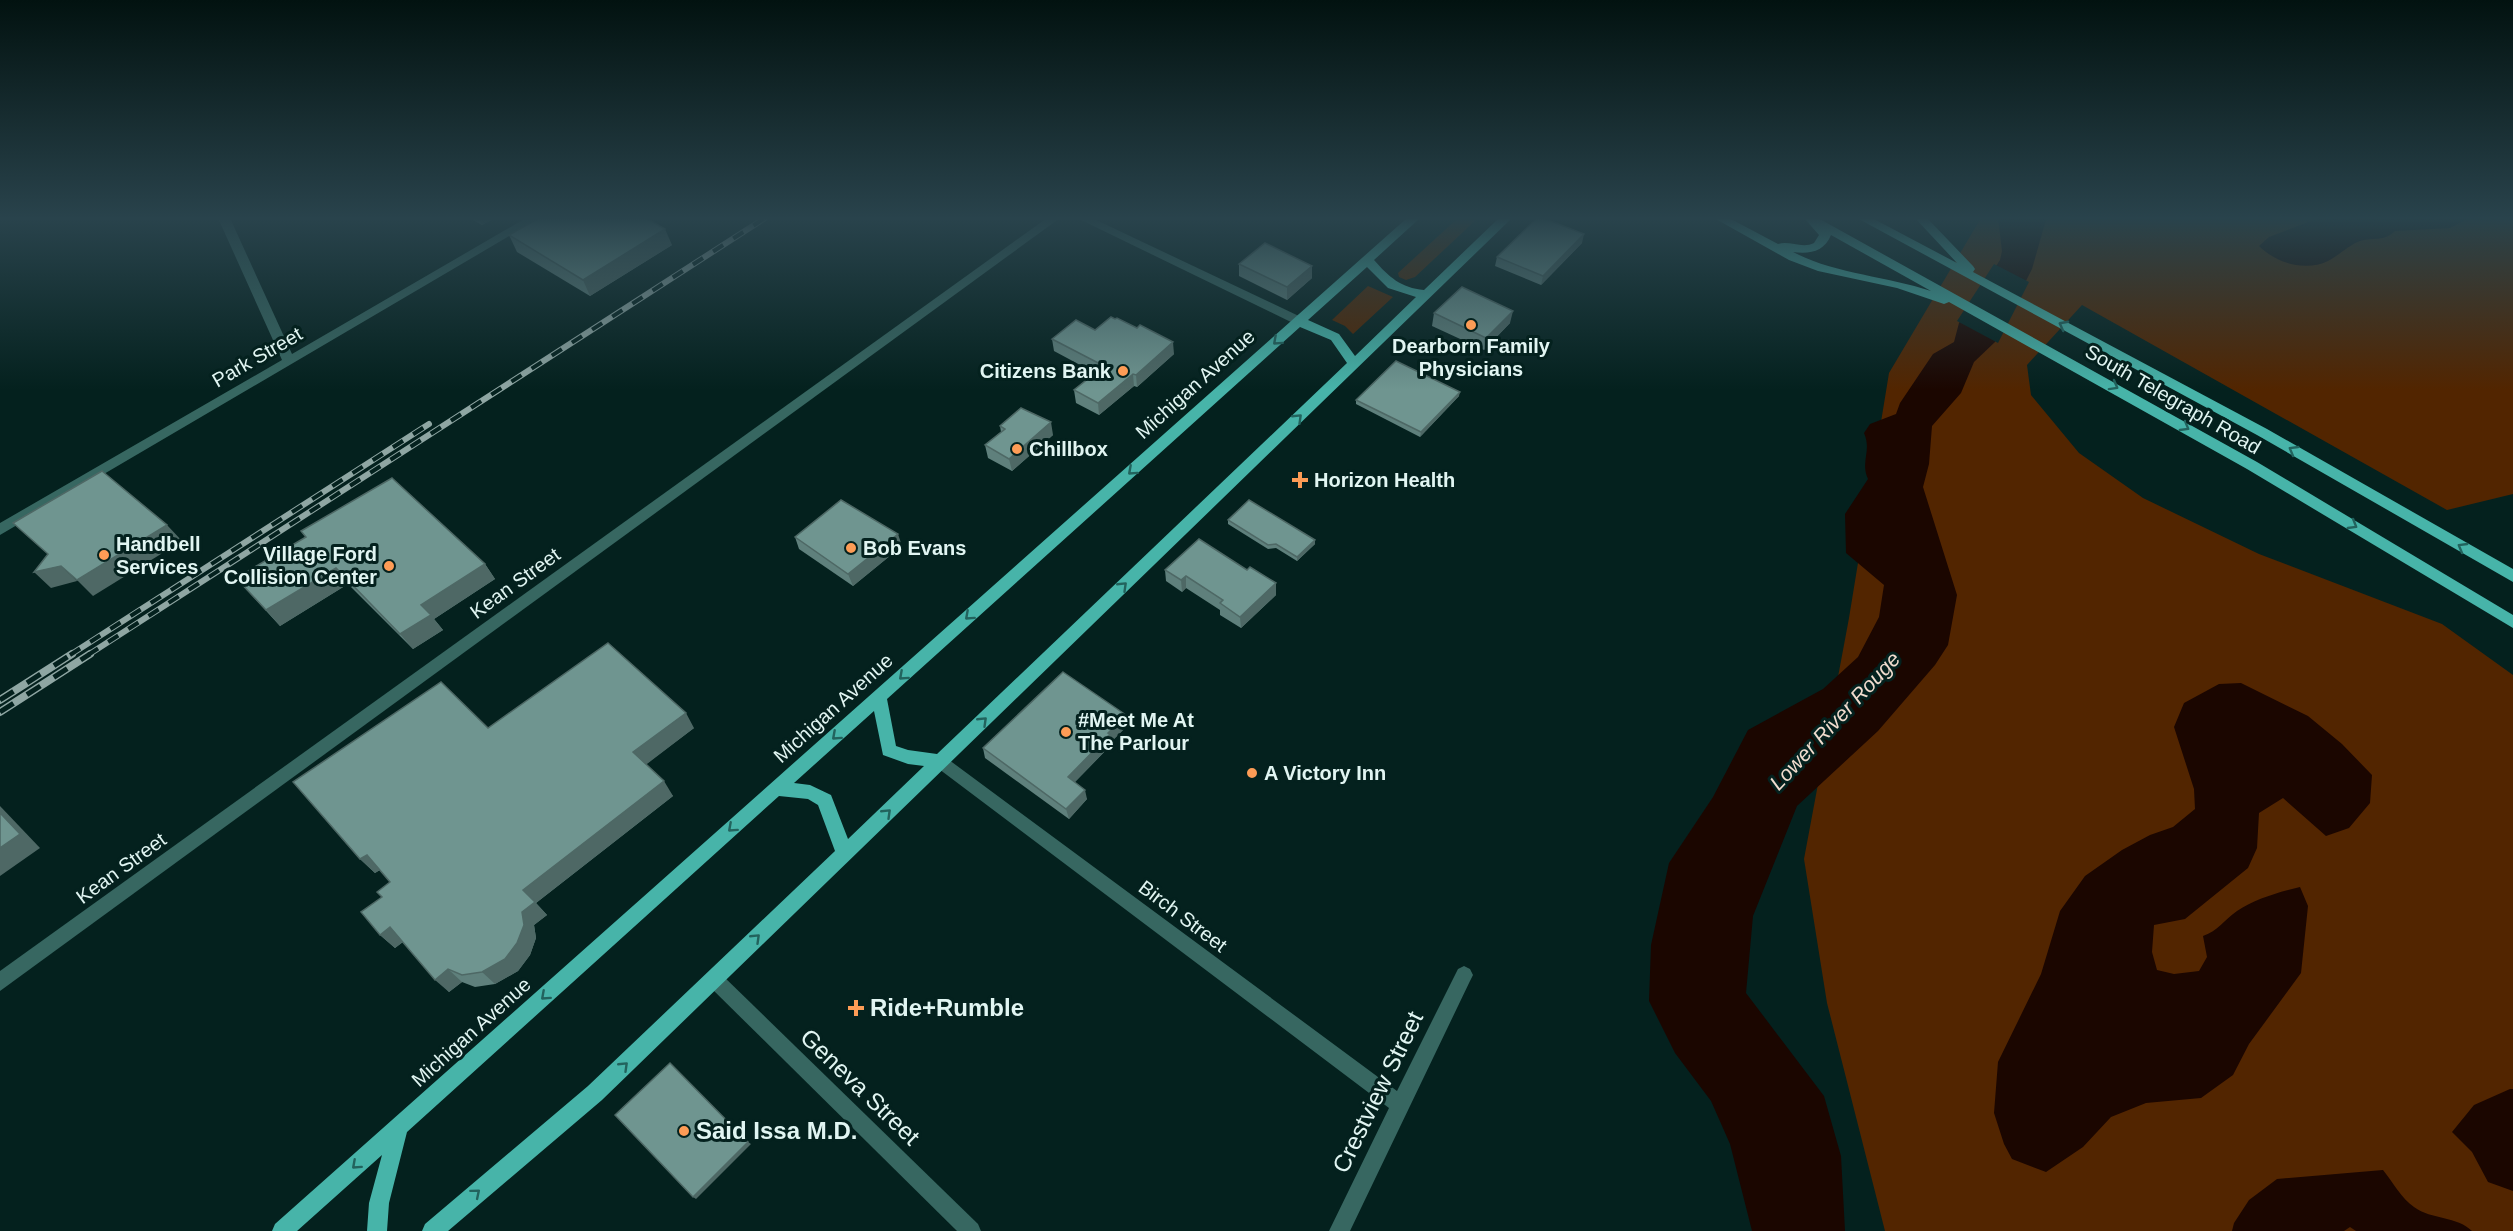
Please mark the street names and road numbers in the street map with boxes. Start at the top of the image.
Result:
street label: Park Street [208,322,306,392]
street label: Michigan Avenue [1131,325,1259,443]
street label: South Telegraph Road [2081,340,2265,458]
street label: Kean Street [466,543,565,623]
street label: Michigan Avenue [769,649,897,767]
street label: Kean Street [72,828,171,908]
street label: Birch Street [1135,876,1232,956]
street label: Michigan Avenue [407,973,535,1091]
street label: Crestview Street [1327,1006,1428,1177]
street label: Geneva Street [795,1023,926,1150]

